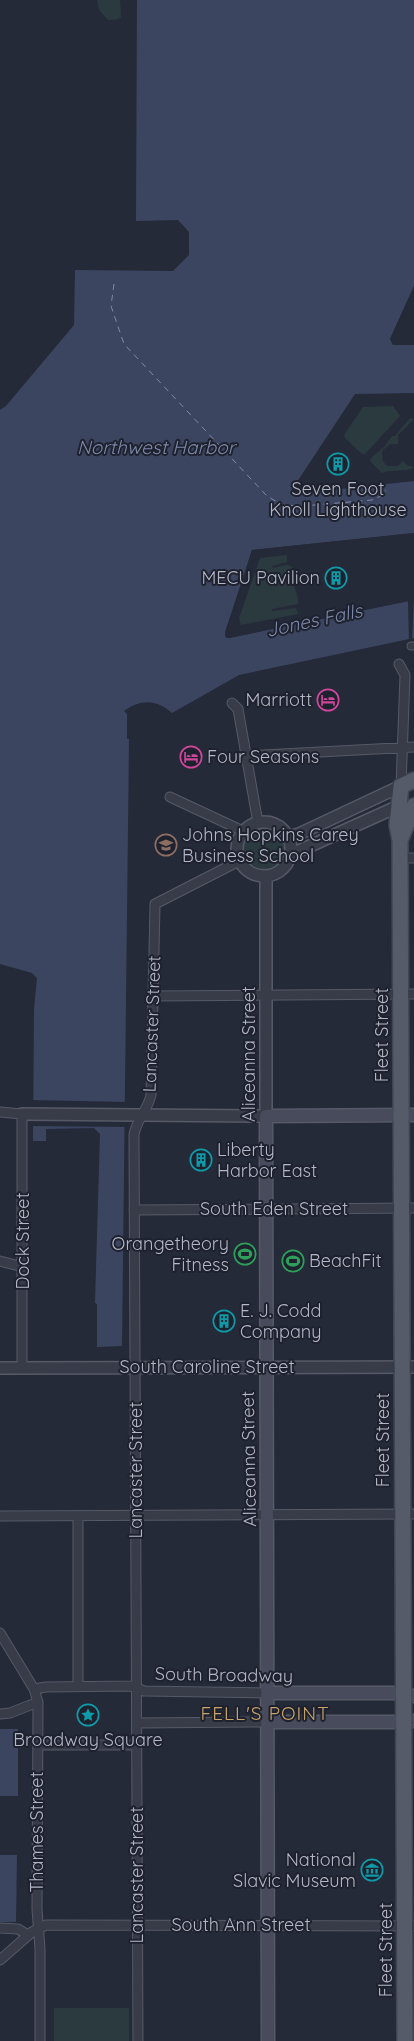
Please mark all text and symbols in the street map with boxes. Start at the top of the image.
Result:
water label: Northwest Harbor [77,435,238,459]
building icon: Seven Foot Knoll Lighthouse [326,452,350,476]
place label: Seven Foot Knoll Lighthouse [269,477,407,521]
place label: MECU Pavilion [201,566,320,589]
building icon: MECU Pavilion [324,566,348,590]
water label: Jones Falls [264,598,365,642]
place label: Marriott [245,688,312,711]
hotel icon: Marriott [316,688,340,712]
hotel icon: Four Seasons [179,745,203,769]
place label: Four Seasons [207,745,319,768]
place label: Johns Hopkins Carey Business School [182,823,359,867]
school or university icon: Johns Hopkins Carey Business School [154,833,178,857]
street label: Lancaster Street [138,955,165,1093]
street label: Aliceanna Street [237,986,260,1122]
street label: Fleet Street [370,988,393,1082]
place label: Liberty Harbor East [217,1138,317,1182]
building icon: Liberty Harbor East [189,1148,213,1172]
street label: Dock Street [11,1192,34,1290]
street label: South Eden Street [200,1197,348,1220]
place label: Orangetheory Fitness [112,1232,229,1276]
sports icon: Orangetheory Fitness [233,1242,257,1266]
sports icon: BeachFit [281,1249,305,1273]
place label: BeachFit [309,1249,382,1272]
place label: E. J. Codd Company [240,1299,321,1343]
building icon: E. J. Codd Company [212,1309,236,1333]
street label: South Caroline Street [119,1355,295,1378]
street label: Aliceanna Street [236,1391,261,1527]
street label: Fleet Street [371,1393,394,1487]
street label: Lancaster Street [124,1402,147,1538]
street label: South Broadway [155,1662,293,1687]
district label: FELL'S POINT [200,1701,330,1725]
place icon: Broadway Square [76,1703,100,1727]
place label: Broadway Square [13,1728,163,1751]
street label: Thames Street [25,1771,48,1893]
street label: Lancaster Street [125,1807,148,1943]
place label: National Slavic Museum [233,1848,356,1892]
museum icon: National Slavic Museum [360,1858,384,1882]
street label: Fleet Street [374,1903,397,1997]
street label: South Ann Street [171,1913,311,1936]

